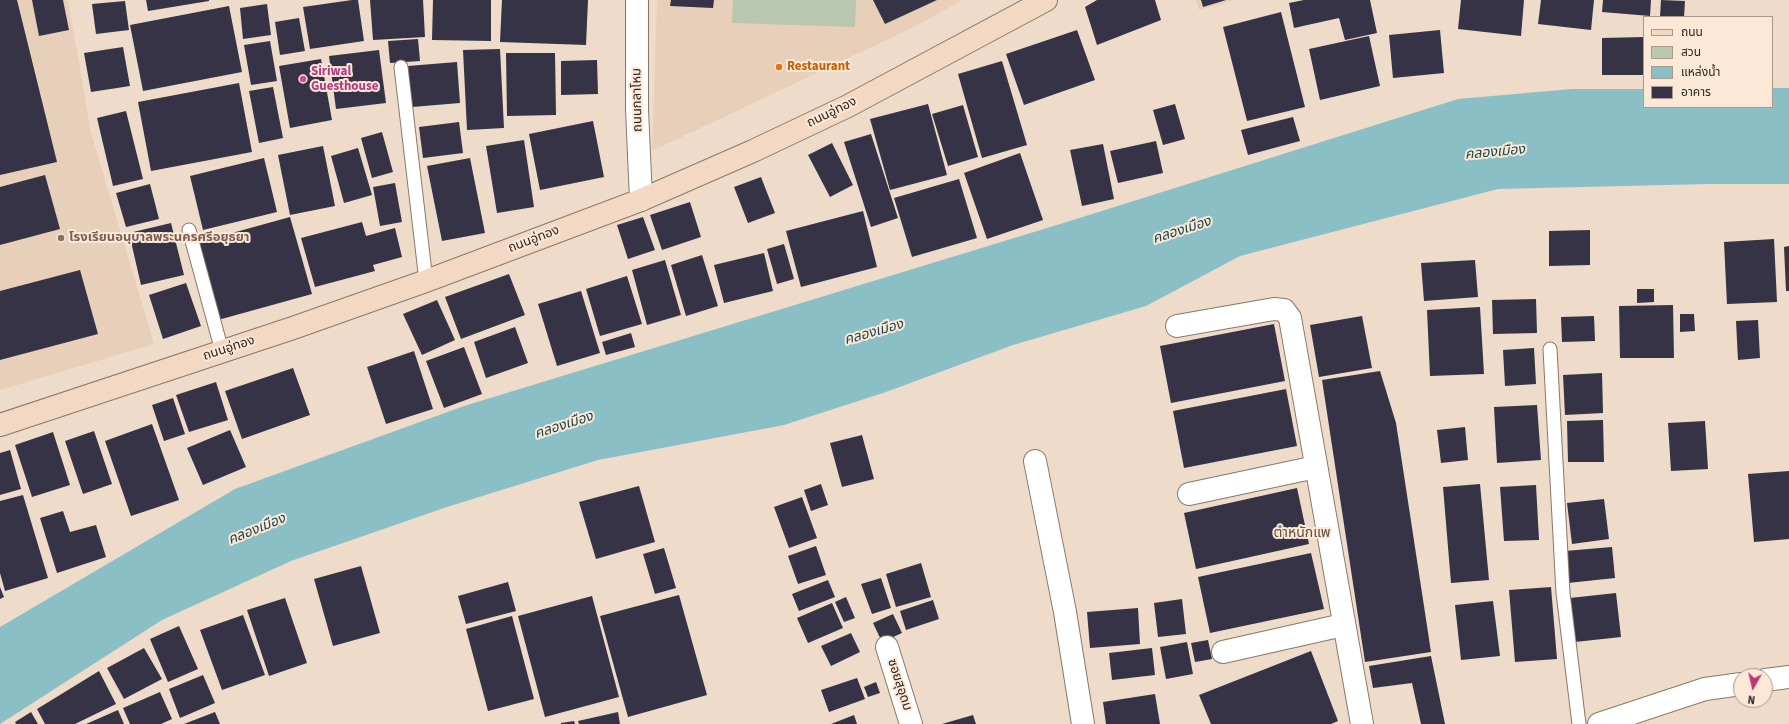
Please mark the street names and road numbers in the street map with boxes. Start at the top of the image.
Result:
street label: ถนนกลาโหม [630,68,646,132]
street label: ถนนอู่ทอง [804,94,860,132]
street label: ถนนอู่ทอง [506,223,562,257]
street label: ถนนอู่ทอง [201,333,257,365]
street label: ซอยสุอุดม [883,657,915,713]

